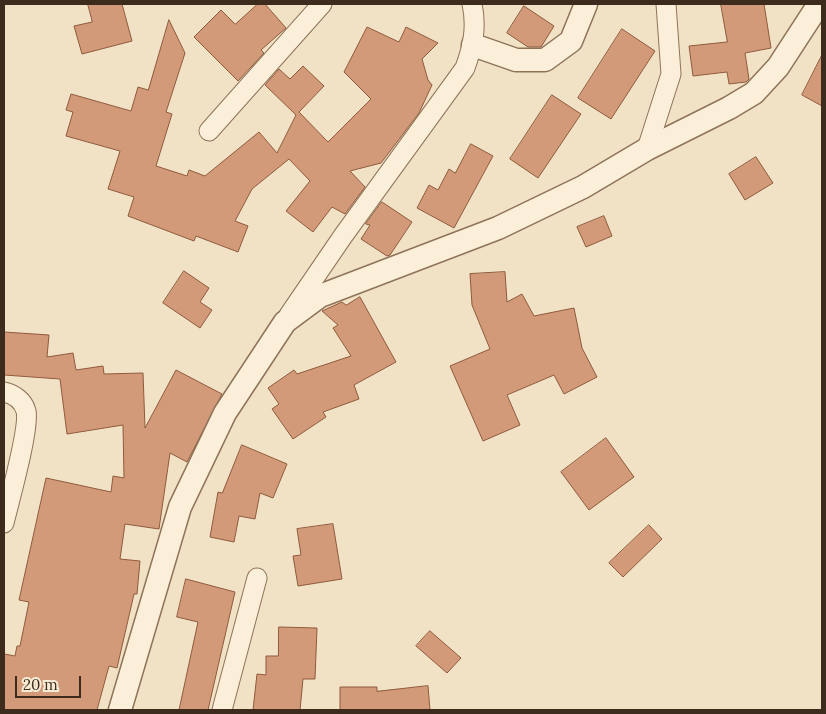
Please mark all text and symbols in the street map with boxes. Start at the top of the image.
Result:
scale bar [18,666,84,698]
text: 20 m [23,675,58,694]

